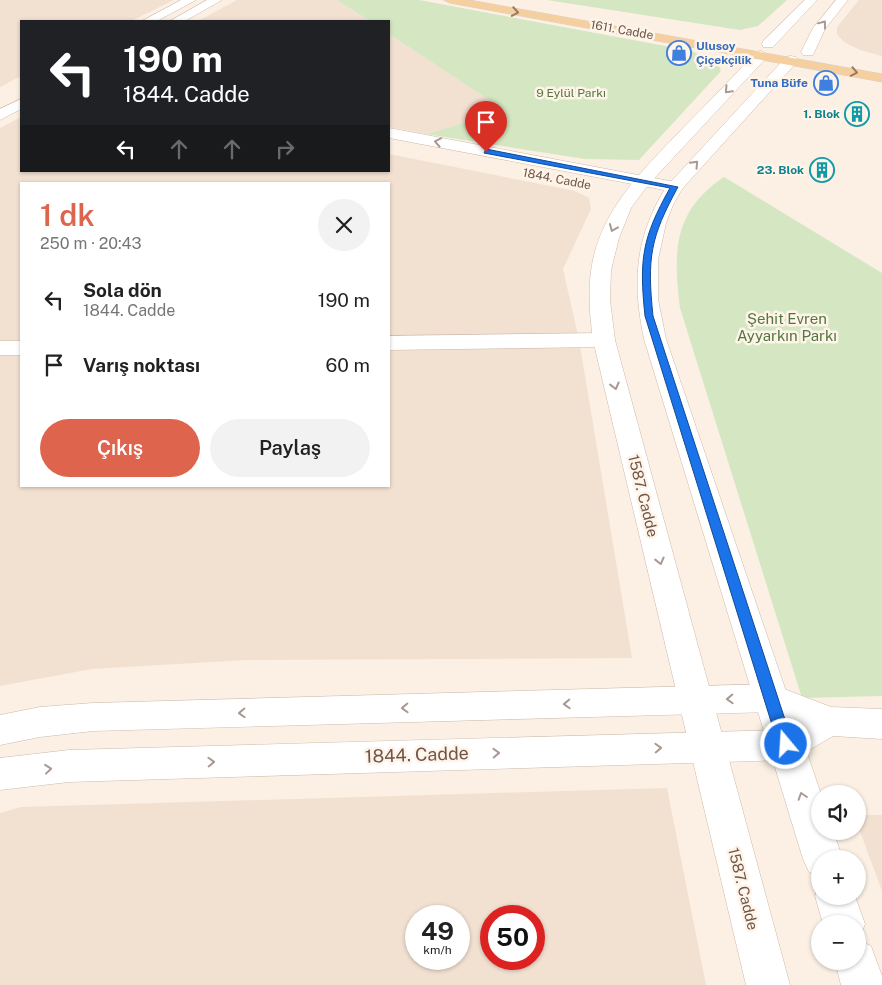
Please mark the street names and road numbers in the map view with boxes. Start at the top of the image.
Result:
street label: 1611. Cadde [589,18,655,42]
street label: 1844. Cadde [522,166,592,193]
street label: 1587. Cadde [625,453,662,539]
street label: 1844. Cadde [365,742,469,767]
street label: 1587. Cadde [725,846,762,932]

